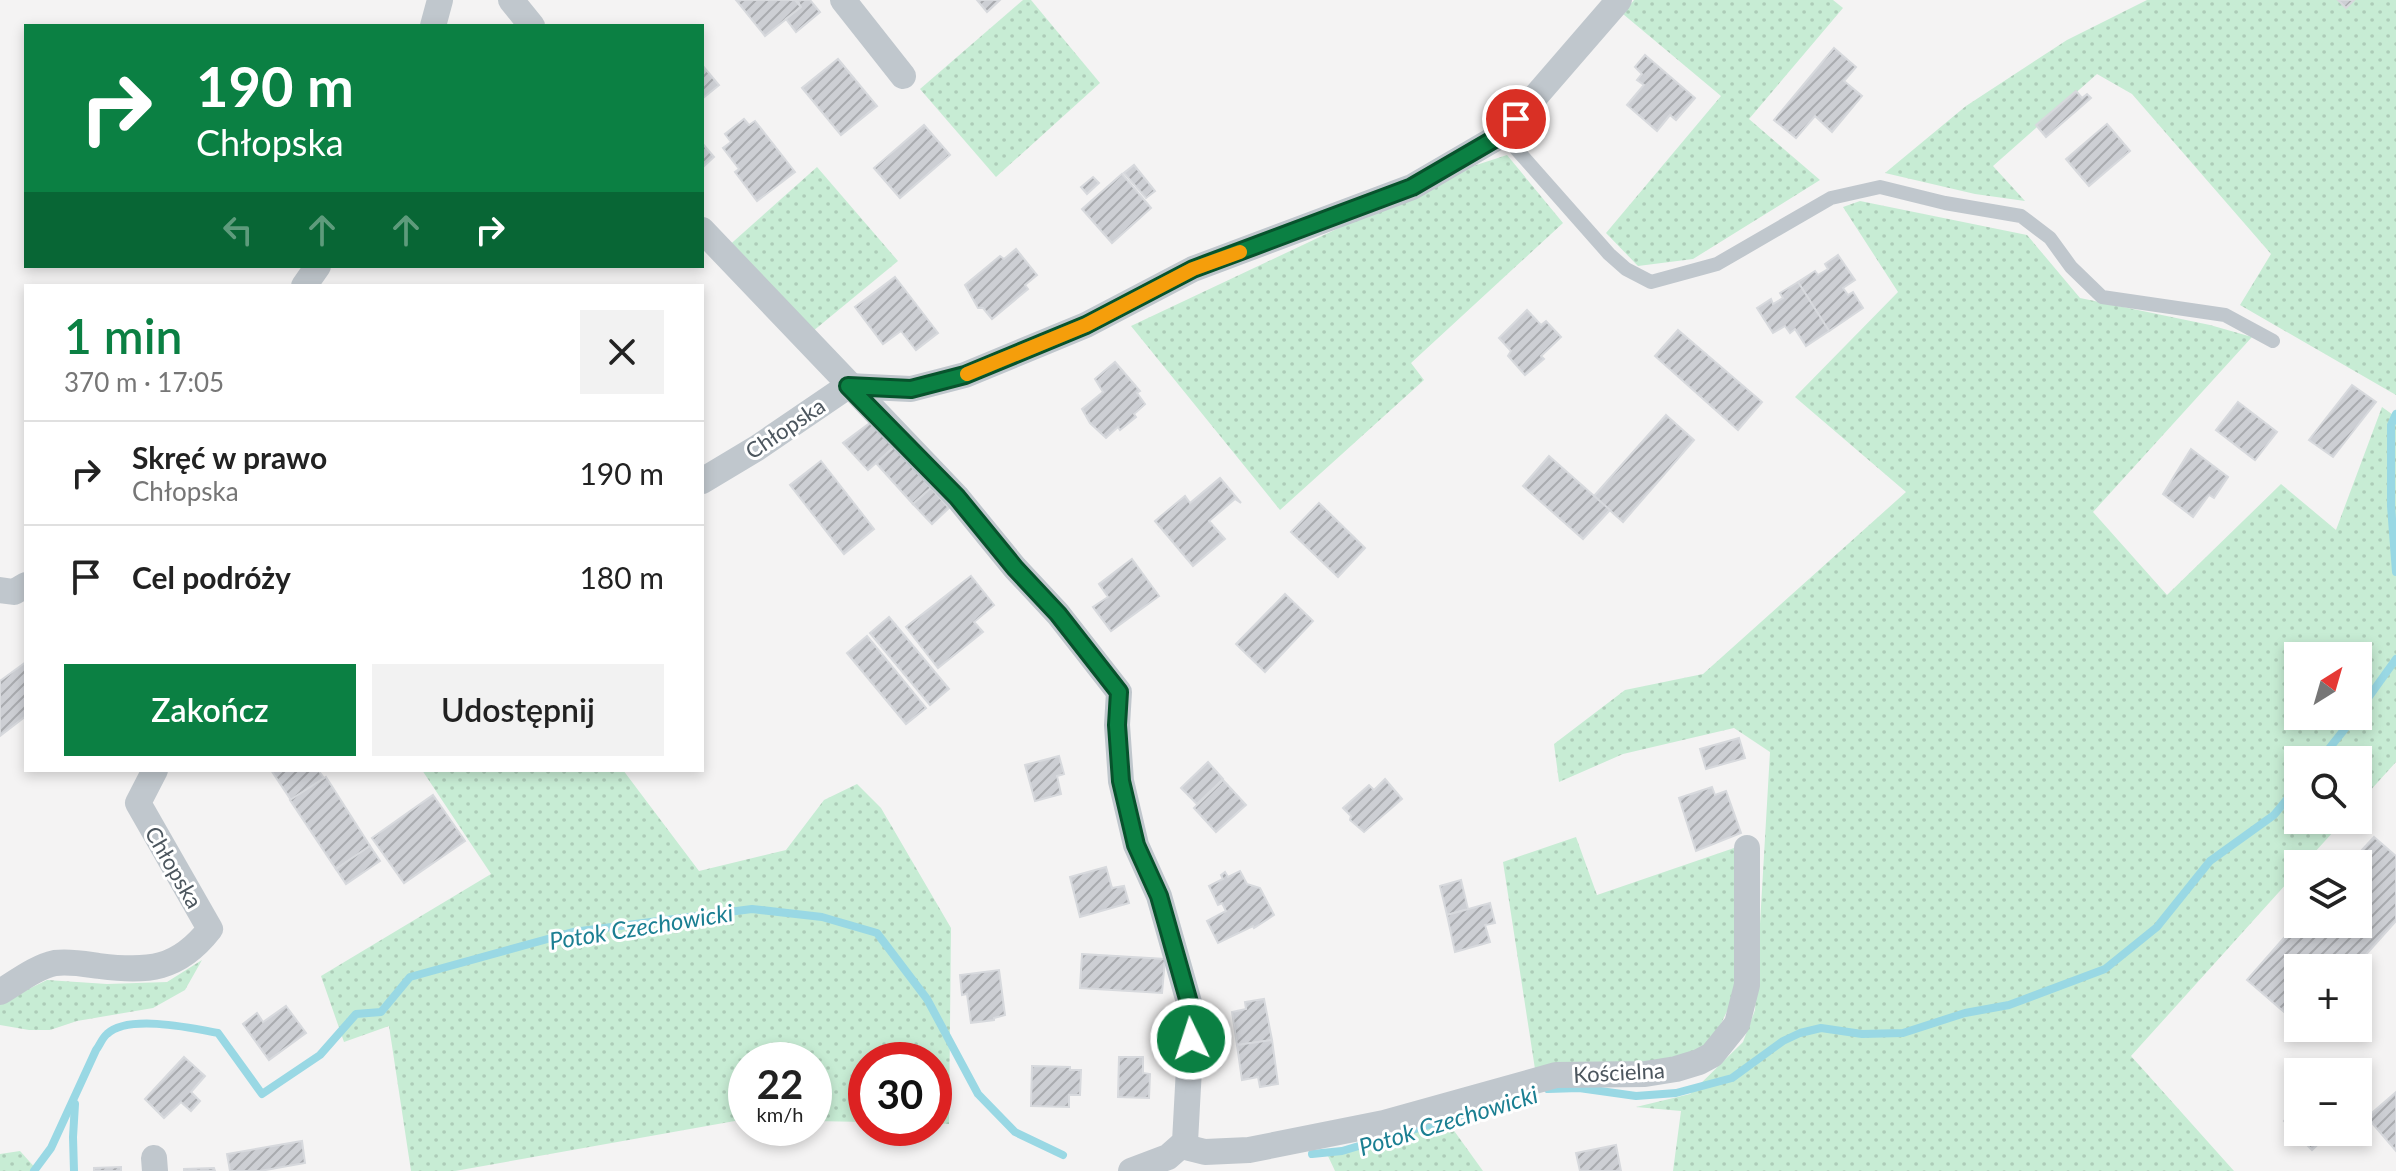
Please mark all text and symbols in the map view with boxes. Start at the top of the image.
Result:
text: 190 m [196,52,354,119]
icon: right [64,56,168,160]
pin [1482,85,1550,153]
icon: arrive [1494,97,1538,141]
text: Chłopska [196,120,344,164]
icon: left [216,208,260,252]
icon: ahead [300,208,344,252]
icon: ahead [384,208,428,252]
icon: right [468,208,512,252]
text: 1 min [64,307,182,364]
button: close [580,310,664,394]
text: 370 m · 17:05 [64,366,224,398]
street label: Chłopska [740,392,830,464]
text: Skręć w prawo [132,439,327,475]
icon: right [64,451,108,495]
text: 190 m [579,455,664,491]
text: Chłopska [132,475,239,507]
icon: arrive [64,555,108,599]
text: Cel podróży [132,559,291,595]
text: 180 m [579,559,664,595]
north arrow [2284,642,2372,730]
map controls [2284,642,2372,1146]
button: Zakończ [64,664,356,756]
button: Udostępnij [372,664,664,756]
button: search [2284,746,2372,834]
street label: Chłopska [140,821,208,913]
button: layers [2284,850,2372,938]
water label: Potok Czechowicki [547,897,735,955]
button: + [2284,954,2372,1042]
position arrow [1149,997,1233,1081]
speed limit sign: 30 [848,1042,952,1146]
street label: Kościelna [1573,1056,1665,1088]
button: − [2284,1058,2372,1146]
text: 22 [757,1060,803,1108]
water label: Potok Czechowicki [1355,1079,1542,1161]
text: km/h [757,1102,803,1126]

